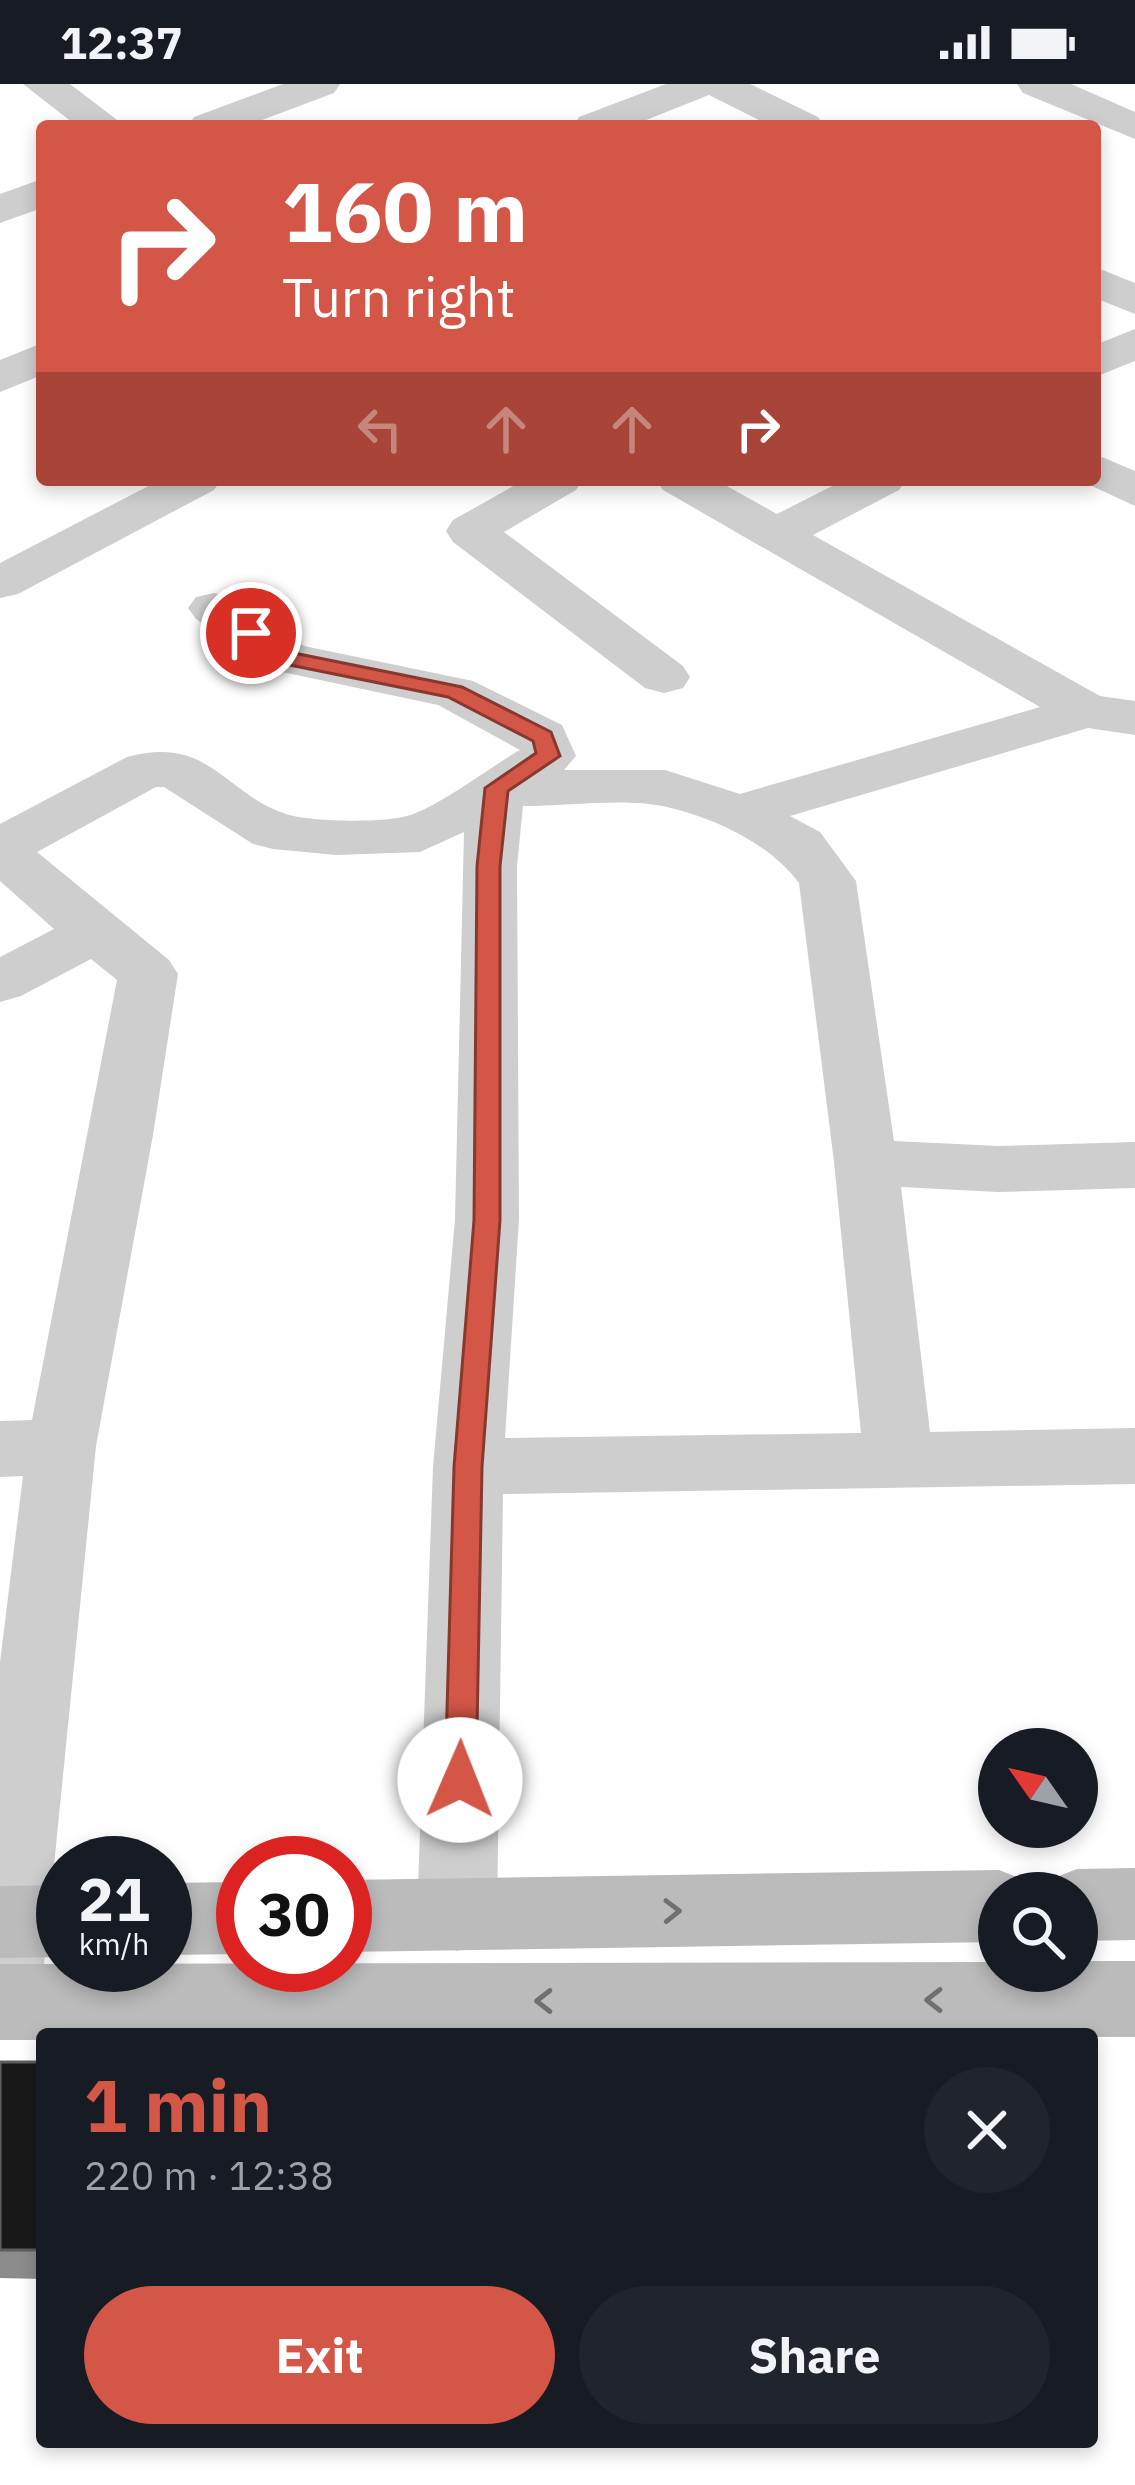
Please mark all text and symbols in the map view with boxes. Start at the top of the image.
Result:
text: 12:37 [60,13,183,71]
text: 160 m [282,156,528,265]
icon: right [84,168,240,324]
text: Turn right [282,262,516,332]
icon: left [347,396,413,462]
icon: ahead [473,396,539,462]
icon: ahead [599,396,665,462]
icon: right [725,396,791,462]
pin [200,582,302,684]
icon: arrive [218,600,284,666]
position arrow [397,1717,523,1843]
north arrow [978,1728,1098,1848]
map controls [978,1728,1098,1992]
speed limit sign: 30 [216,1836,372,1992]
text: 21 [78,1859,150,1938]
button: search [978,1872,1098,1992]
one-way arrow [663,1899,682,1925]
text: km/h [79,1924,149,1963]
one-way arrow [924,1986,943,2012]
one-way arrow [534,1988,552,2014]
text: 1 min [84,2058,272,2152]
button: close [924,2067,1050,2193]
text: 220 m · 12:38 [84,2150,334,2201]
button: Exit [84,2286,555,2424]
button: Share [579,2286,1050,2424]

